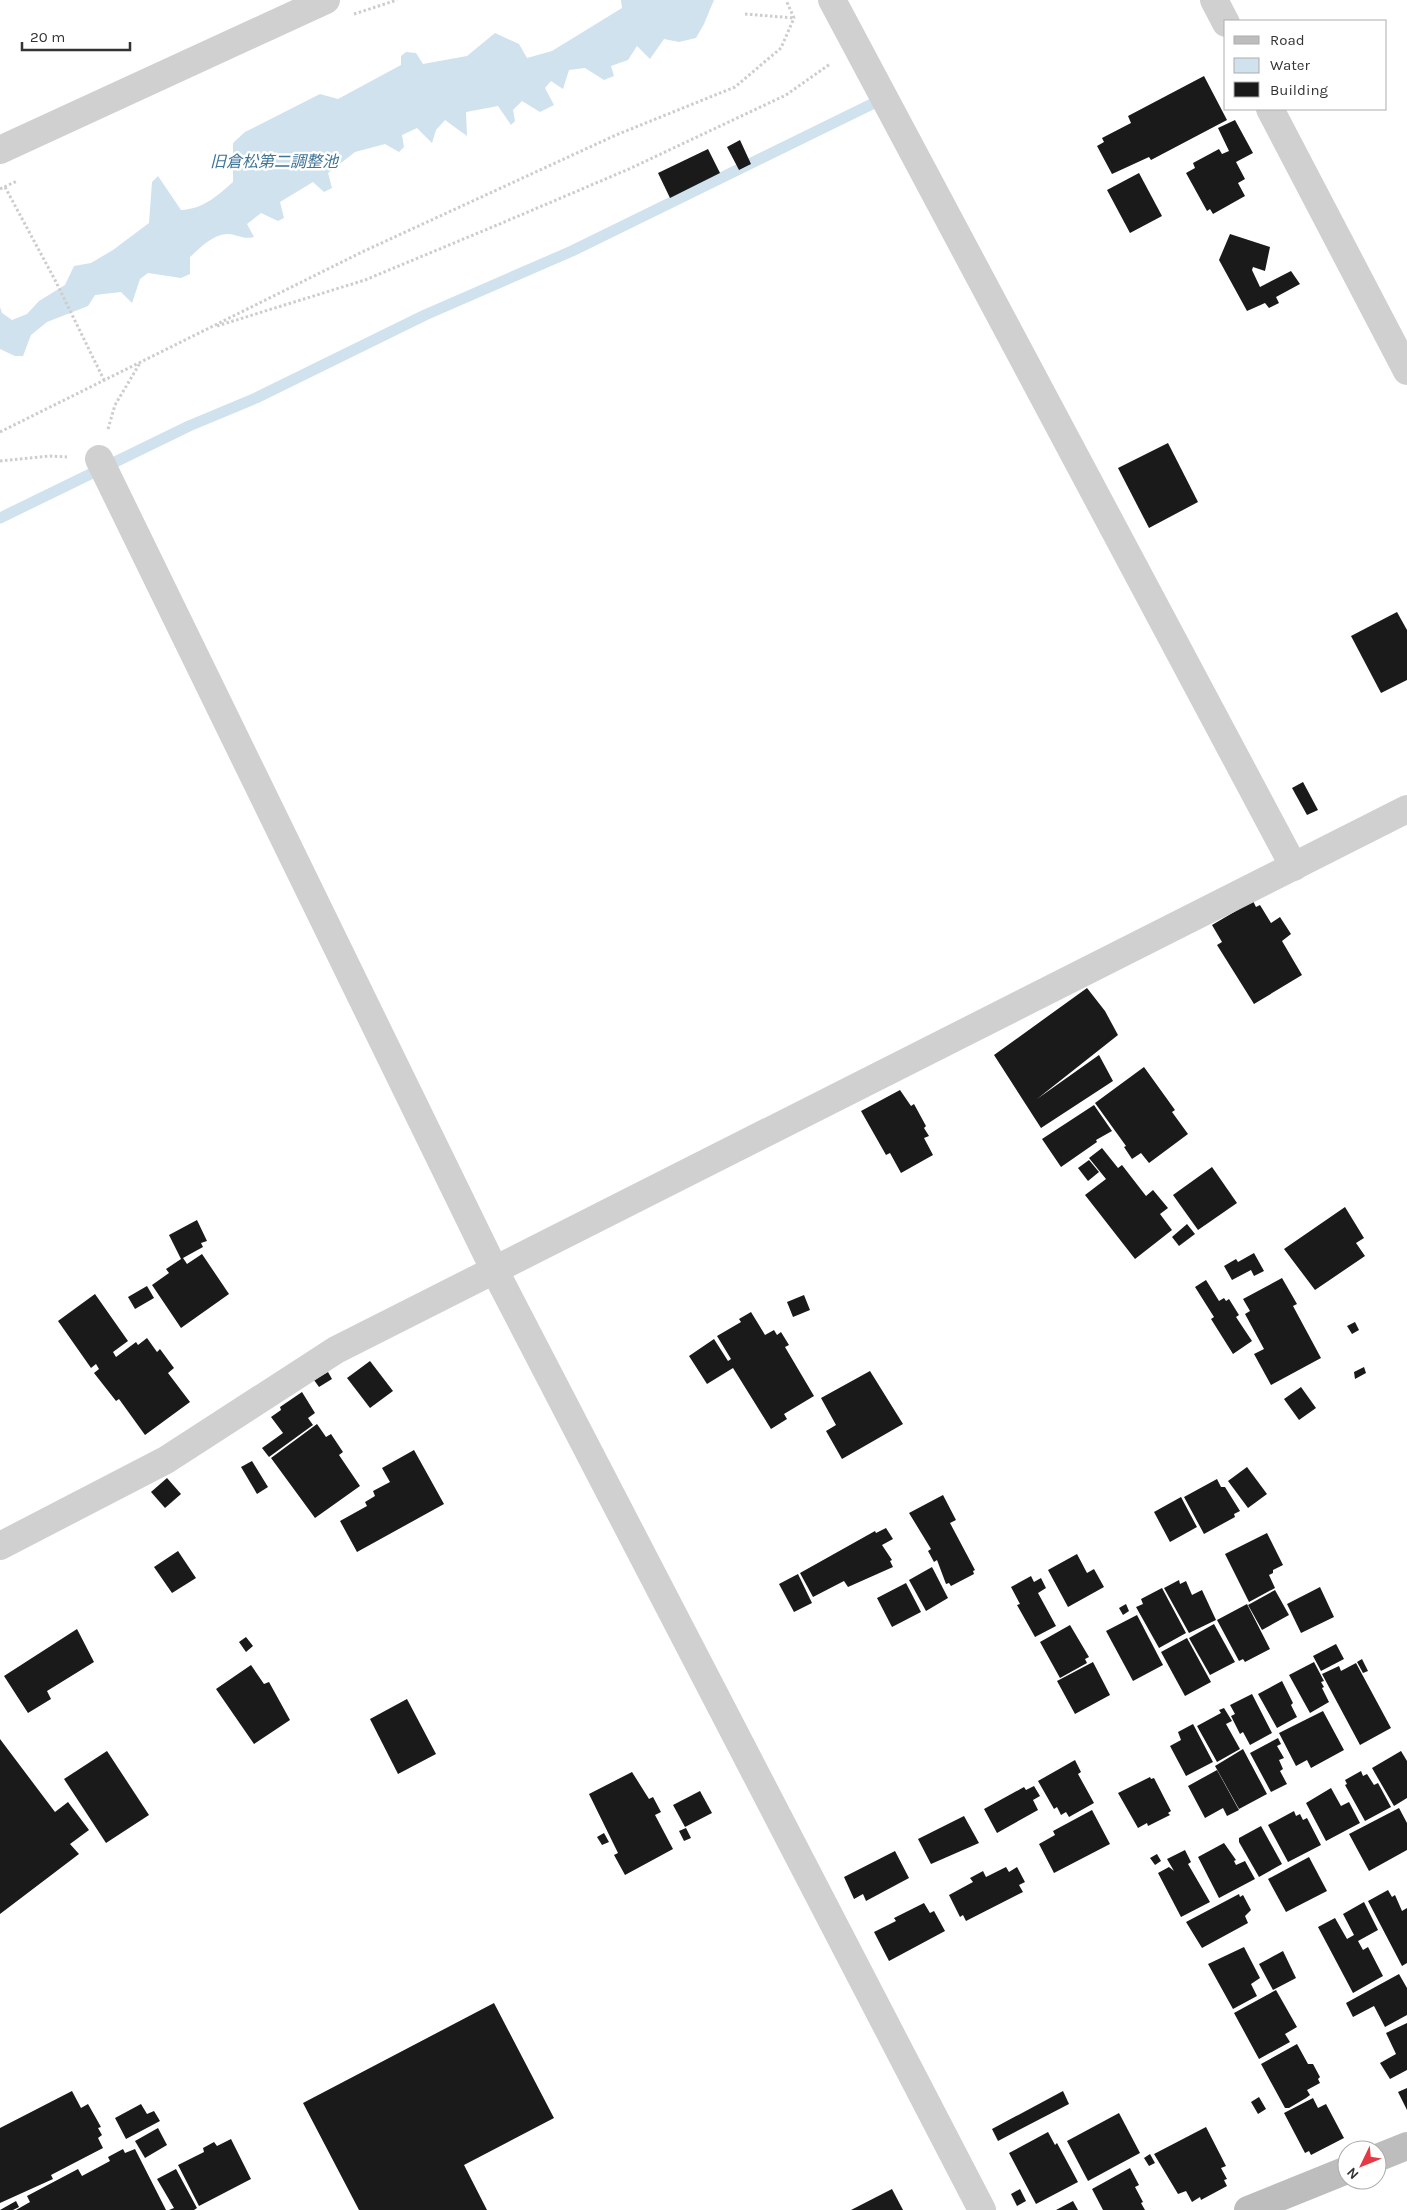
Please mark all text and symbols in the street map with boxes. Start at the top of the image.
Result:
scale bar [22,20,130,52]
legend [1224,20,1387,110]
text: 20 m [30,28,65,46]
text: Road [1270,31,1305,49]
text: Water [1270,56,1311,74]
text: Building [1270,81,1328,99]
water label: 旧倉松第二調整池 [210,152,340,171]
north arrow [1337,2140,1387,2190]
text: N [1343,2164,1363,2183]

